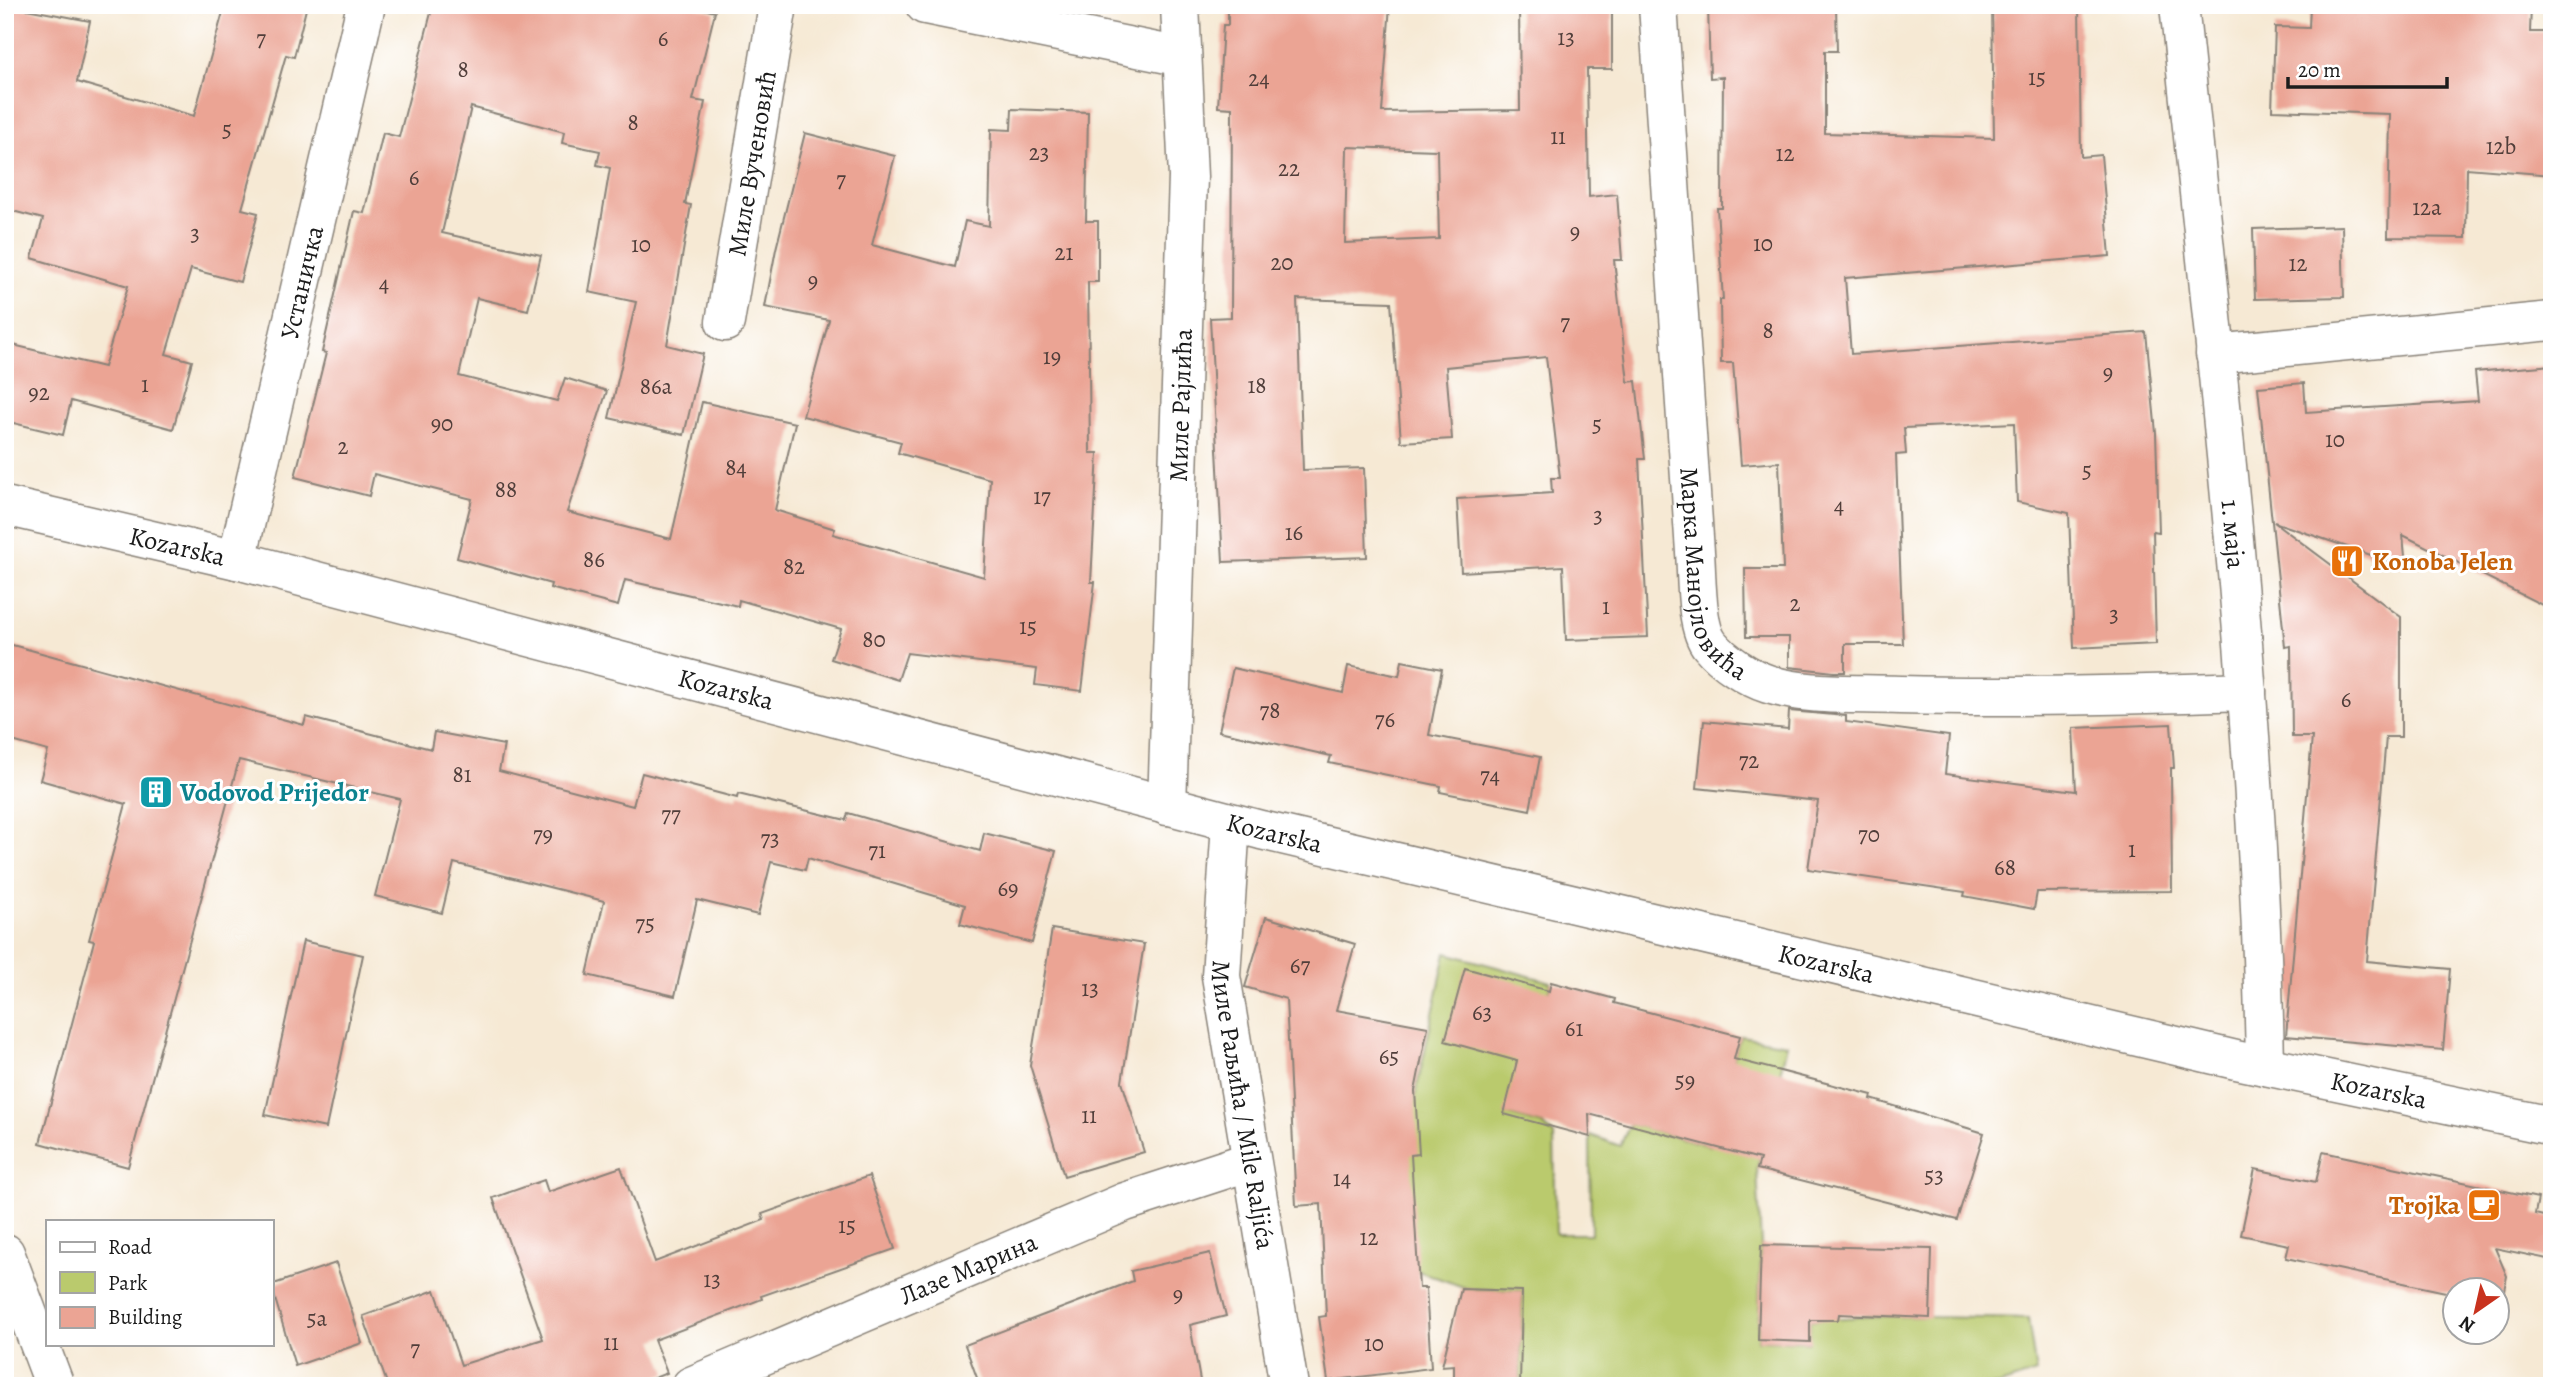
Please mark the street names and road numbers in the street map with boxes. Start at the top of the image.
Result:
street label: Миле Вученовић [719,67,784,259]
street label: Устаничка [271,222,332,343]
street label: Миле Рајлића [1160,328,1200,482]
street label: Марка Манојловића [1672,466,1754,688]
street label: 1. маја [2213,498,2254,570]
street label: Kozarska [126,518,229,574]
street label: Kozarska [674,660,778,718]
street label: Kozarska [1223,804,1326,861]
street label: Kozarska [1775,935,1878,992]
street label: Миле Раљића / Mile Raljića [1203,959,1284,1252]
street label: Kozarska [2328,1063,2430,1117]
street label: Лазе Марина [894,1224,1042,1313]

